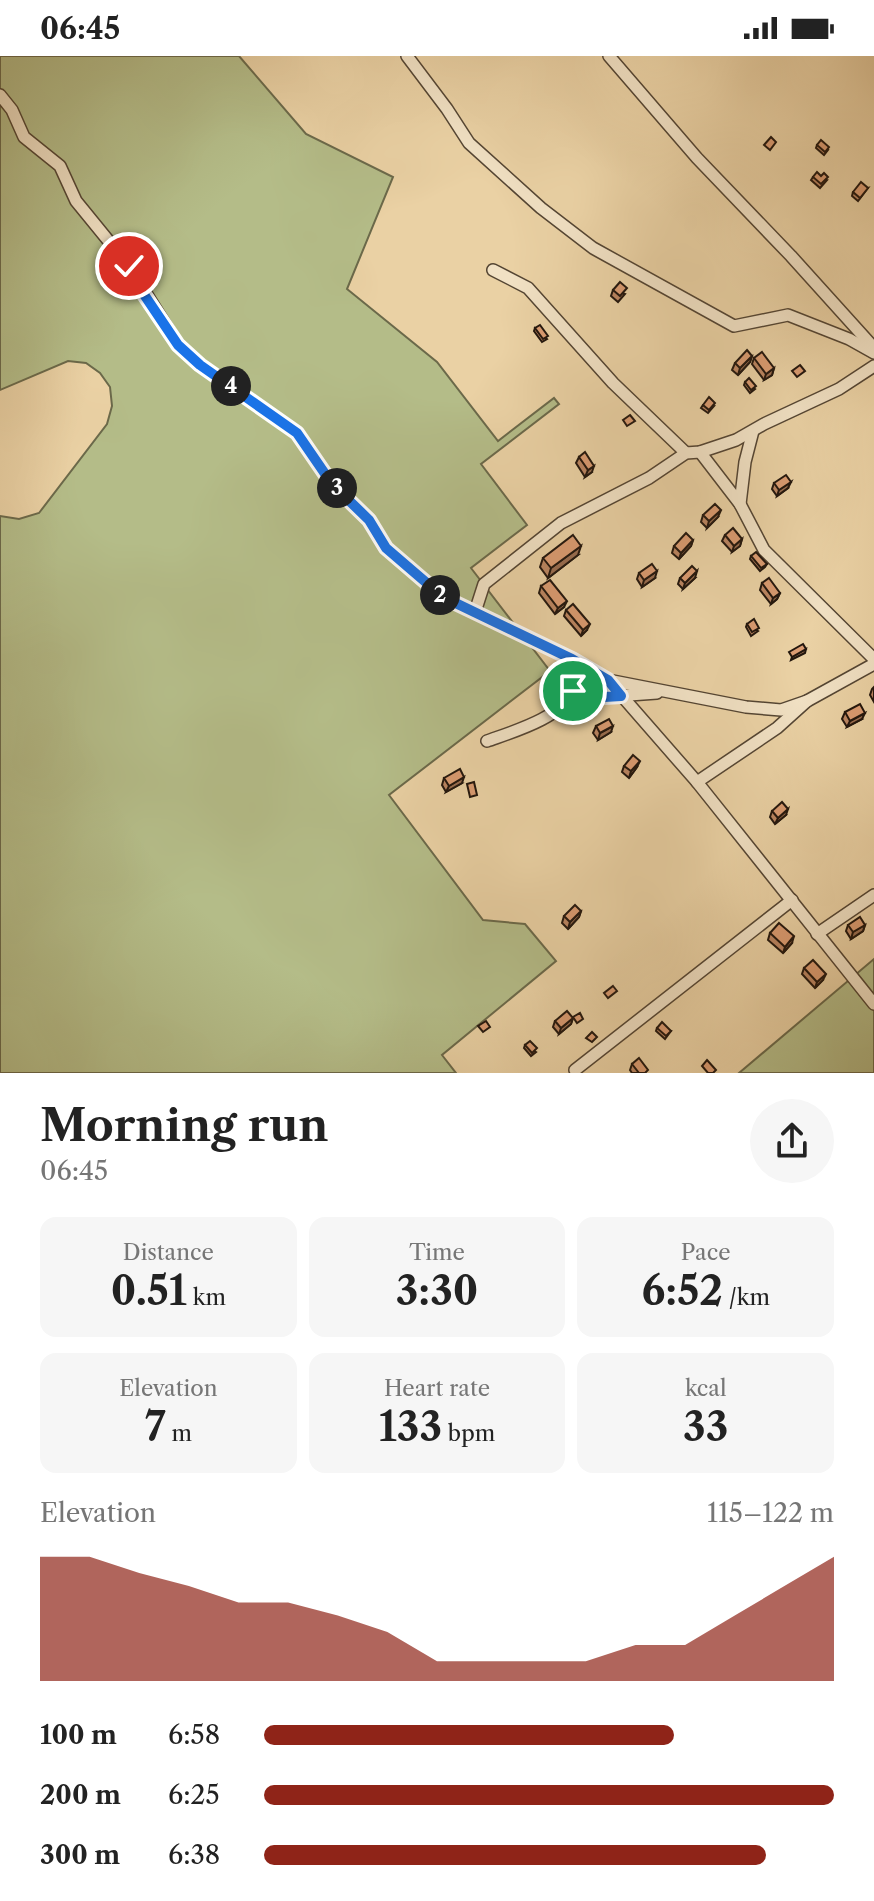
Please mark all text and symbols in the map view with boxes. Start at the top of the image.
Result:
text: 06:45 [40,10,120,47]
pin [95,232,163,300]
icon: check [107,244,151,288]
pin: 4 [211,366,251,406]
text: 4 [224,372,238,399]
pin: 3 [317,468,357,508]
text: 3 [331,474,343,501]
pin: 2 [420,575,460,615]
text: 2 [434,581,447,608]
pin [539,657,607,725]
icon: arrive [551,669,595,713]
text: Morning run [40,1098,329,1152]
button: share [750,1099,834,1183]
text: 06:45 [40,1155,108,1187]
text: Distance [123,1239,214,1266]
text: Time [409,1239,465,1266]
text: Pace [681,1239,731,1266]
text: 0.51 [111,1266,187,1315]
text: 3:30 [396,1266,478,1315]
text: 6:52 [641,1266,723,1315]
text: km [187,1284,226,1311]
text: /km [723,1284,770,1311]
text: Elevation [119,1375,217,1402]
text: Heart rate [384,1375,490,1402]
text: kcal [685,1375,726,1402]
text: 7 [145,1402,166,1451]
text: 133 [379,1402,442,1451]
text: 33 [683,1402,728,1451]
text: m [166,1420,192,1447]
text: bpm [442,1420,495,1447]
text: Elevation [40,1497,156,1529]
text: 115–122 m [707,1497,834,1529]
text: 100 m [40,1719,117,1751]
text: 6:58 [168,1719,220,1751]
text: 200 m [40,1779,121,1811]
text: 6:25 [168,1779,220,1811]
text: 300 m [40,1839,120,1871]
text: 6:38 [168,1839,220,1871]

